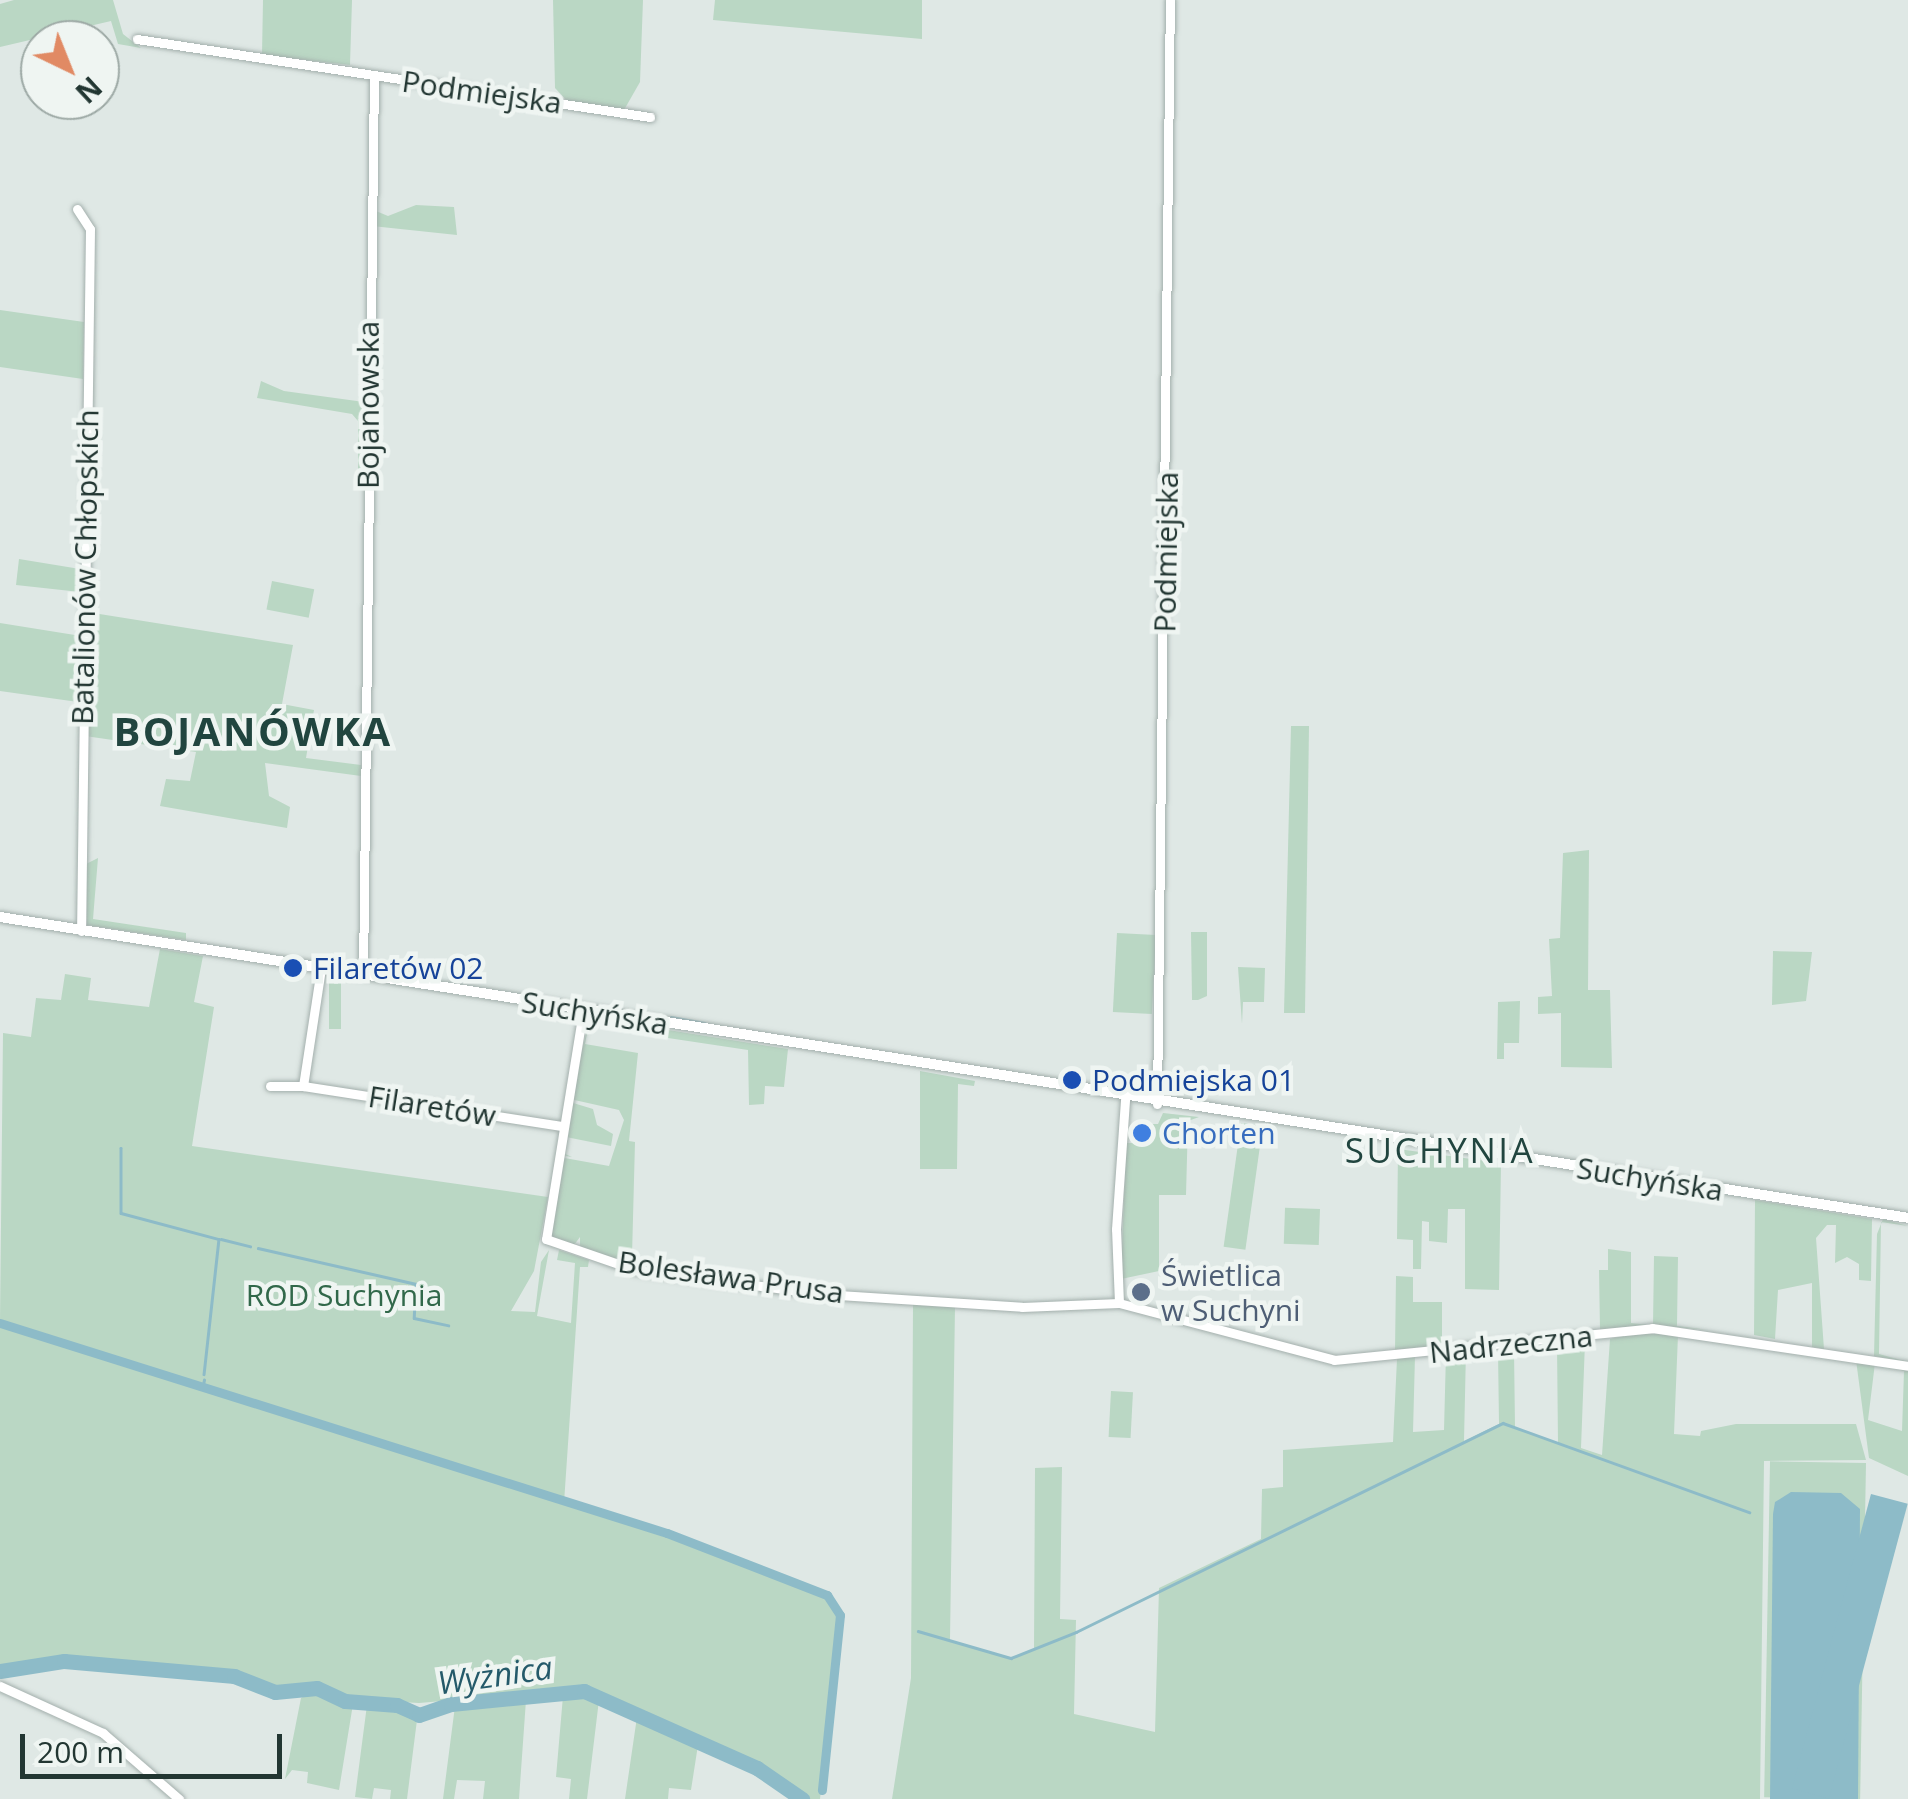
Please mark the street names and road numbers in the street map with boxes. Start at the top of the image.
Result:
street label: Podmiejska [400,63,564,121]
street label: Bojanowska [350,321,386,489]
street label: Batalionów Chłopskich [64,409,106,725]
street label: Podmiejska [1147,471,1185,633]
street label: Suchyńska [519,984,671,1042]
street label: Filaretów [366,1078,498,1134]
street label: Suchyńska [1574,1150,1726,1208]
street label: Bolesława Prusa [616,1243,846,1311]
street label: Nadrzeczna [1427,1318,1595,1370]

